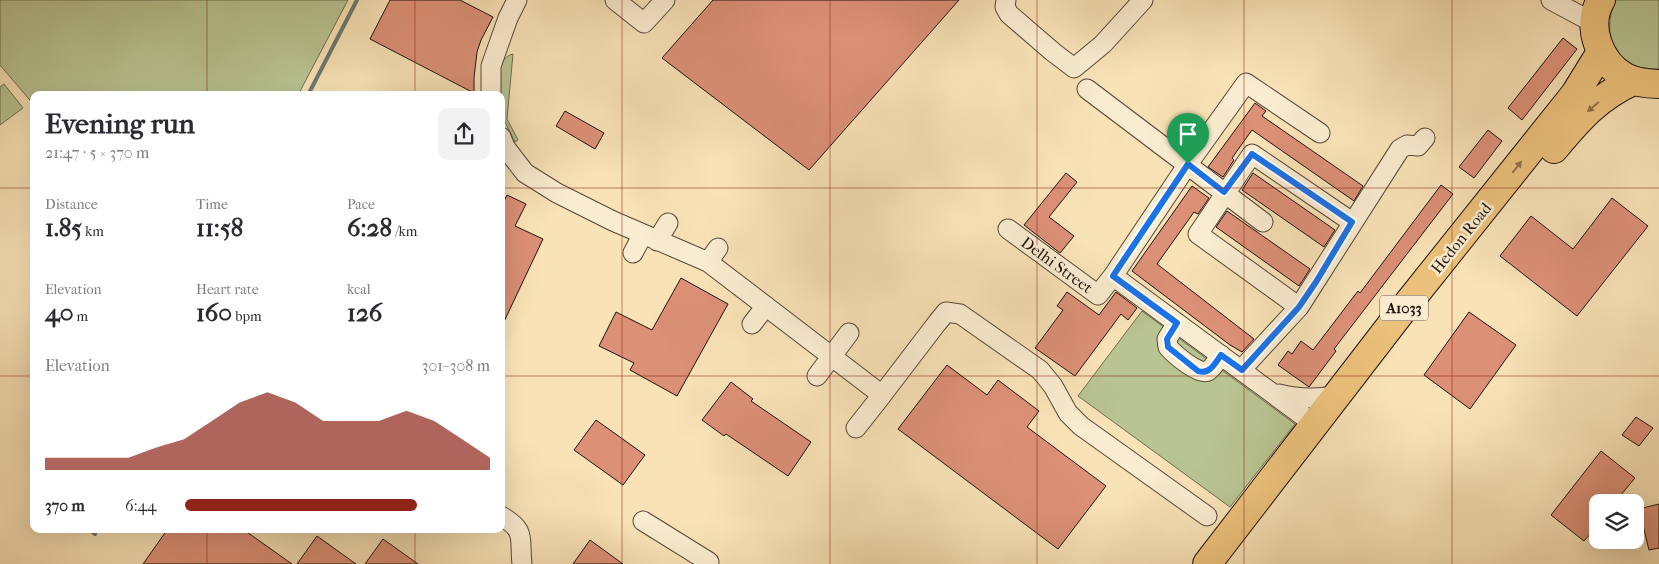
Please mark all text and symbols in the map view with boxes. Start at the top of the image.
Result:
one-way arrow [1587,101,1599,112]
text: Evening run [45,107,195,140]
button: share [438,108,490,160]
pin [1167,113,1209,164]
icon: arrive [1174,120,1202,148]
text: 21:47 · 5 × 370 m [45,143,149,162]
one-way arrow [1512,161,1523,174]
text: Distance [45,196,98,213]
text: Time [196,196,228,213]
text: Pace [347,196,375,213]
street label: Hedon Road [1427,199,1495,277]
text: 1.85 [45,213,82,242]
text: 11:58 [196,213,243,242]
text: 6:28 [347,213,392,242]
text: km [82,223,104,240]
text: /km [392,223,417,240]
street label: Delhi Street [1017,233,1097,297]
text: Elevation [45,281,102,298]
text: Heart rate [196,281,259,298]
text: kcal [347,281,371,298]
road number: A1033 [1380,296,1428,320]
text: 40 [45,298,74,327]
text: 160 [196,298,232,327]
text: 126 [347,298,382,327]
text: m [74,308,88,325]
text: bpm [232,308,262,325]
text: Elevation [45,356,110,375]
text: 301–308 m [422,356,490,375]
map controls [1589,494,1644,549]
button: layers [1589,494,1644,549]
text: 370 m [45,496,85,515]
text: 6:44 [125,496,157,515]

